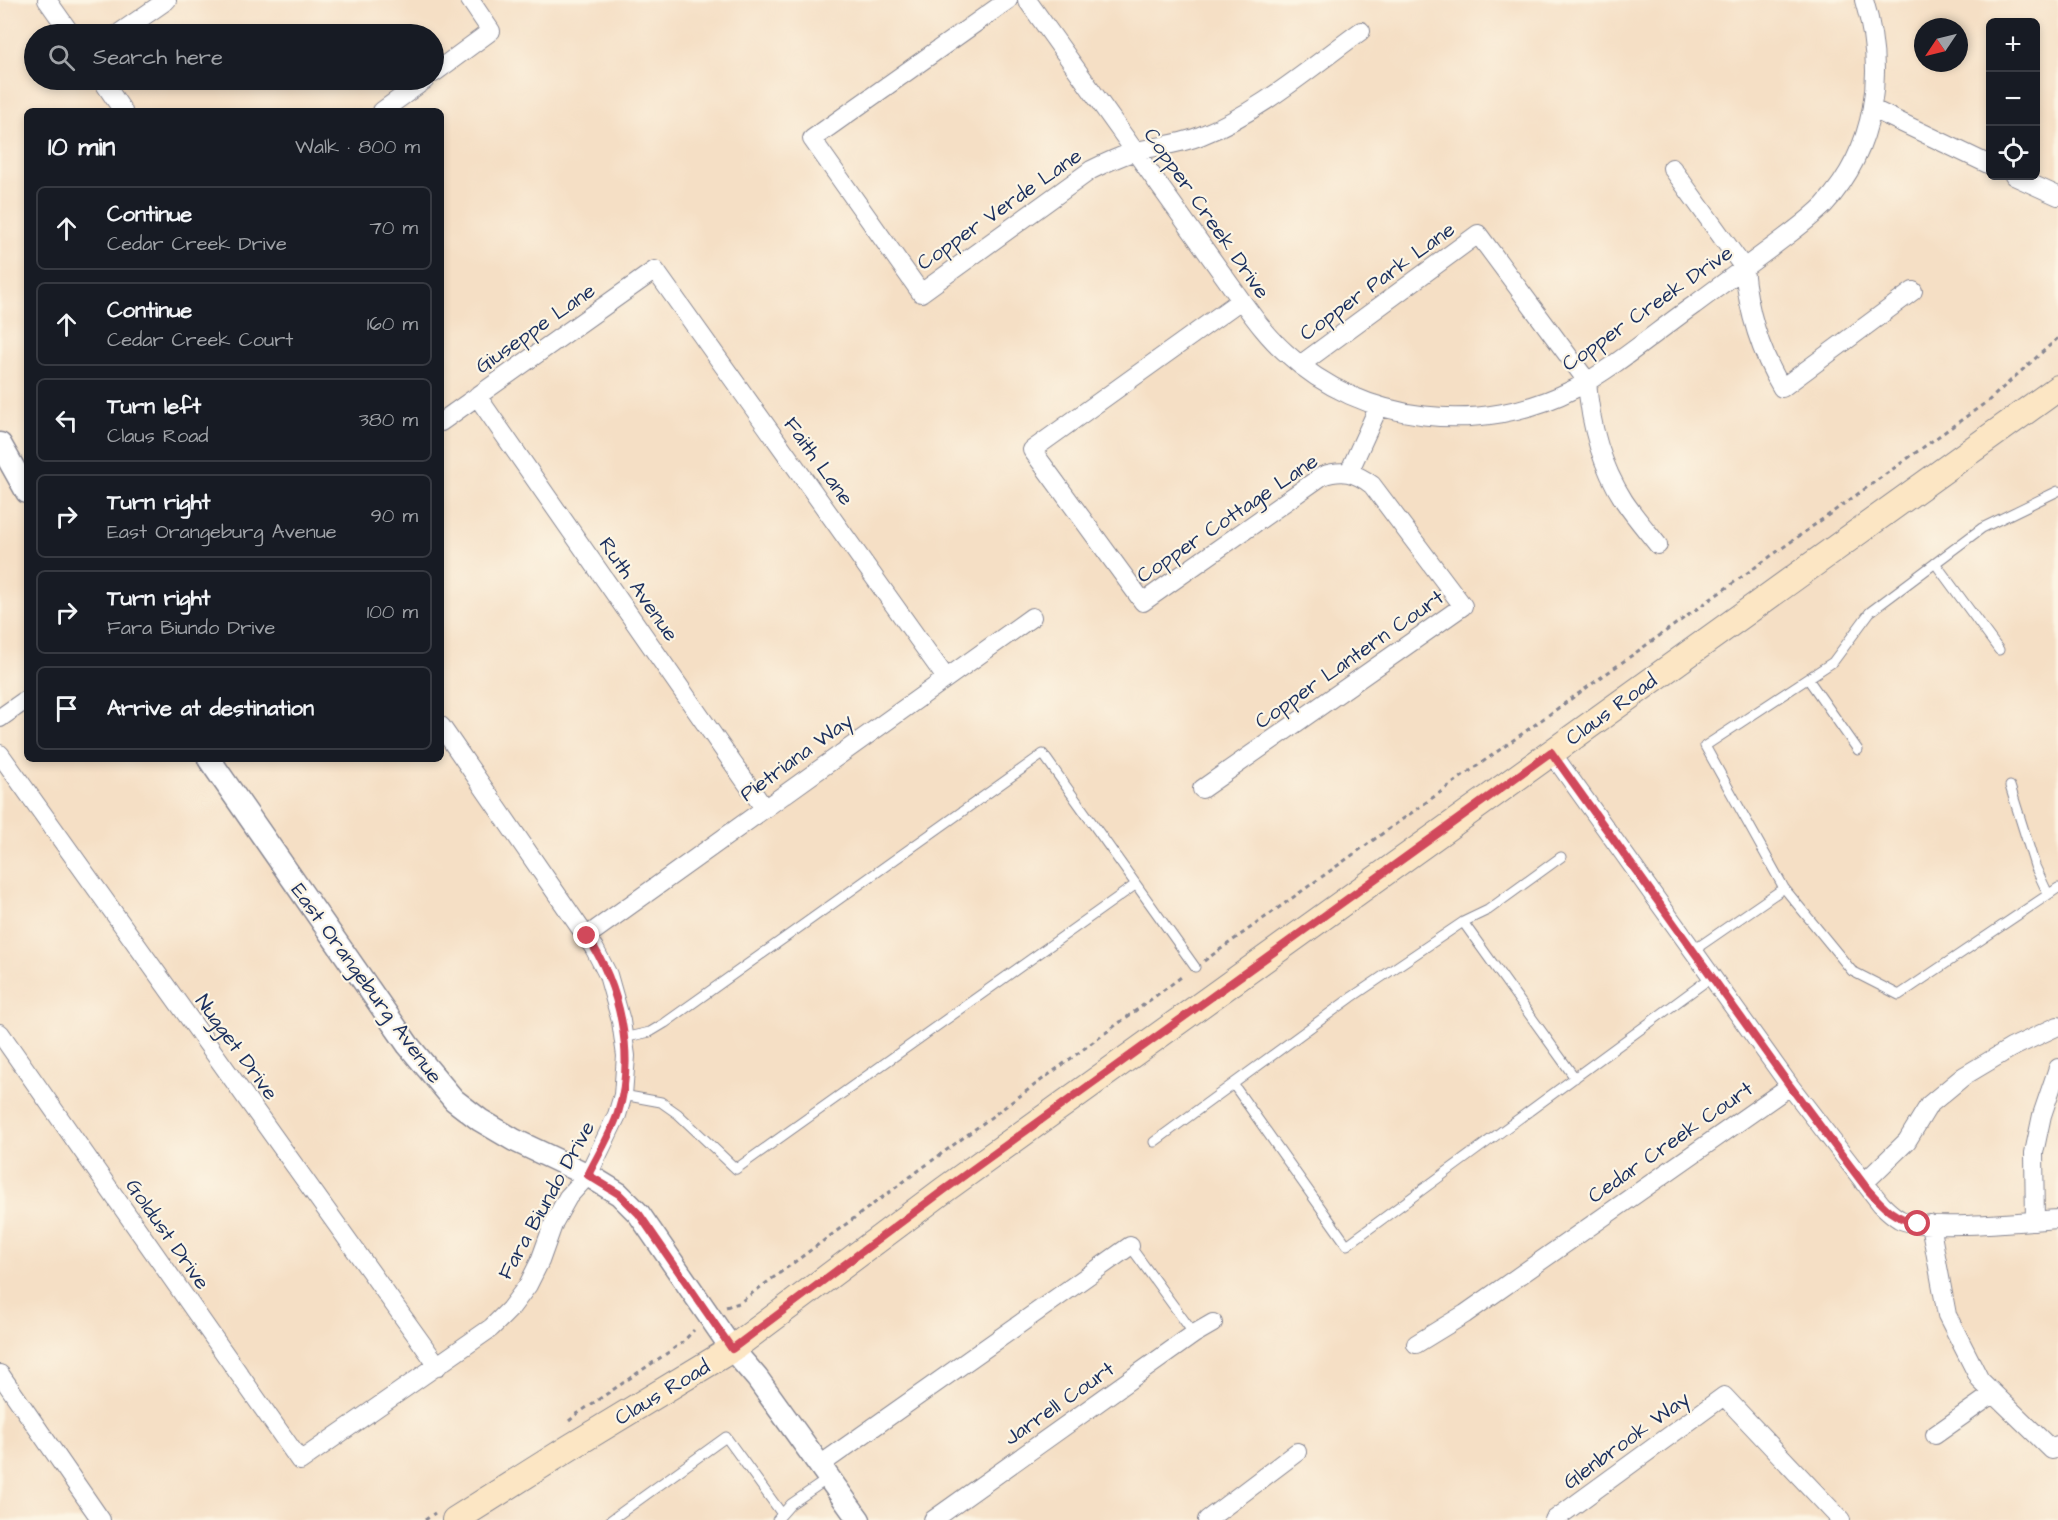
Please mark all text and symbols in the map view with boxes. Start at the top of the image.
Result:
north arrow [1914,18,1968,72]
map controls [1986,18,2040,180]
button: + [1986,18,2040,72]
search box [24,24,444,90]
icon: search [45,41,78,74]
text: Search here [93,42,223,73]
button: − [1986,72,2040,126]
street label: Copper Creek Drive [1136,122,1277,305]
button: locate [1986,126,2040,180]
text: 10 min [48,129,115,165]
text: Walk · 800 m [295,133,420,161]
street label: Copper Verde Lane [911,142,1088,278]
text: Continue [107,199,192,230]
icon: ahead [50,212,83,245]
text: 70 m [370,214,418,242]
street label: Copper Park Lane [1294,215,1461,348]
text: Cedar Creek Drive [107,230,287,258]
street label: Copper Creek Drive [1556,238,1739,379]
street label: Giuseppe Lane [469,276,602,381]
text: Continue [107,295,192,326]
icon: ahead [50,308,83,341]
text: 160 m [367,310,418,338]
text: Cedar Creek Court [107,326,293,354]
text: Turn left [107,391,201,422]
icon: left [50,404,83,437]
text: 380 m [359,406,418,434]
street label: Faith Lane [777,411,861,511]
text: Claus Road [107,422,209,450]
street label: Copper Cottage Lane [1131,447,1325,592]
text: Turn right [107,487,210,518]
icon: right [50,500,83,533]
text: 90 m [370,502,418,530]
text: East Orangeburg Avenue [107,518,337,546]
street label: Ruth Avenue [592,531,685,647]
text: Turn right [107,583,210,614]
street label: Copper Lantern Court [1249,583,1451,737]
icon: right [50,596,83,629]
text: 100 m [367,598,418,626]
text: Fara Biundo Drive [107,614,275,642]
street label: Claus Road [1560,666,1663,752]
icon: arrive [50,692,83,725]
text: Arrive at destination [107,693,314,724]
street label: Pietriana Way [734,706,860,810]
street label: East Orangeburg Avenue [282,877,449,1091]
route end [573,922,599,948]
street label: Nugget Drive [187,988,285,1107]
street label: Cedar Creek Court [1582,1074,1759,1210]
street label: Fara Biundo Drive [491,1116,602,1285]
street label: Goldust Drive [119,1173,217,1296]
route start [1904,1210,1930,1236]
street label: Claus Road [609,1352,716,1432]
street label: Jarrell Court [998,1354,1121,1452]
street label: Glenbrook Way [1557,1384,1697,1498]

